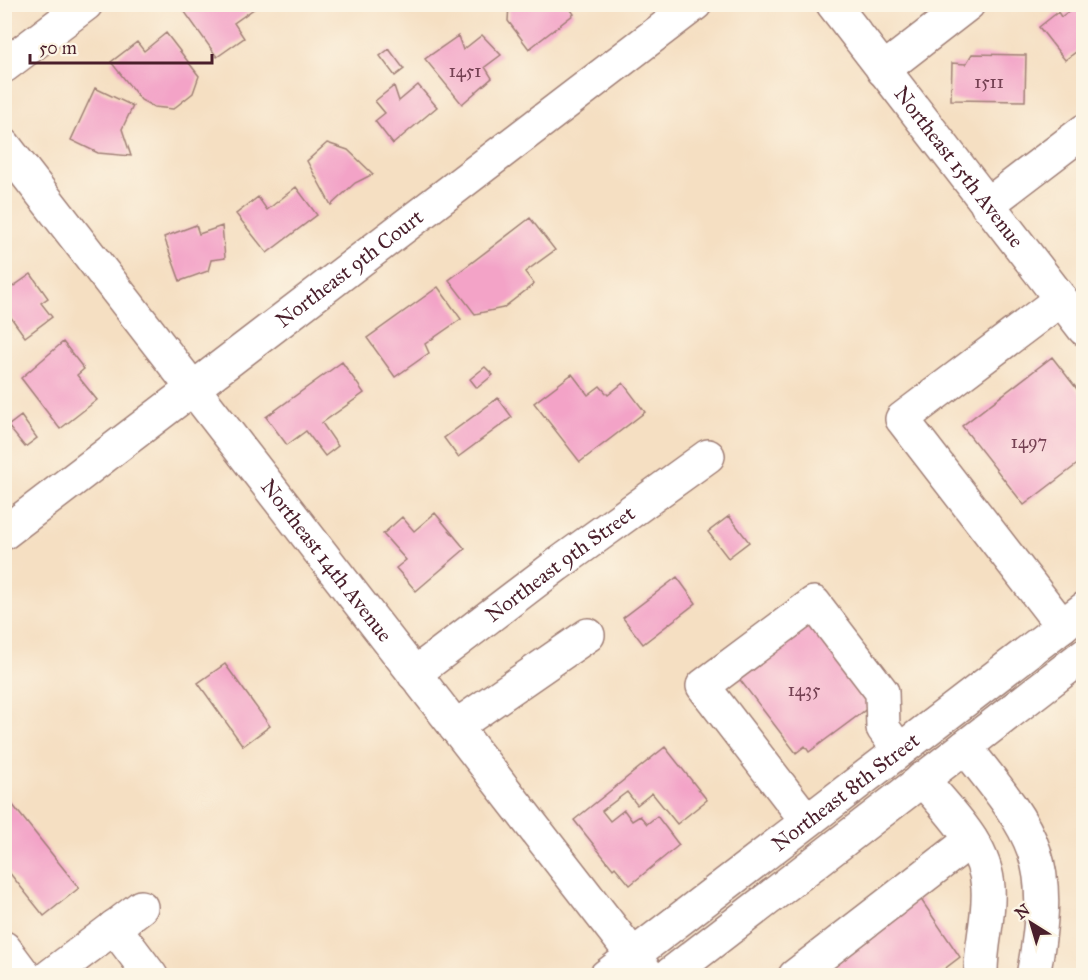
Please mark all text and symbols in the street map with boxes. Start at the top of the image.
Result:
scale bar [30,27,212,65]
text: 50 m [39,37,77,59]
house number: 1451 [449,60,481,82]
house number: 1511 [974,71,1004,93]
street label: Northeast 15th Avenue [888,81,1030,253]
street label: Northeast 9th Court [271,204,429,333]
house number: 1497 [1011,431,1047,453]
street label: Northeast 14th Avenue [255,474,398,647]
street label: Northeast 9th Street [480,500,640,628]
house number: 1435 [788,679,821,701]
street label: Northeast 8th Street [766,727,925,857]
north arrow [1001,893,1061,953]
text: N [1011,899,1034,923]

